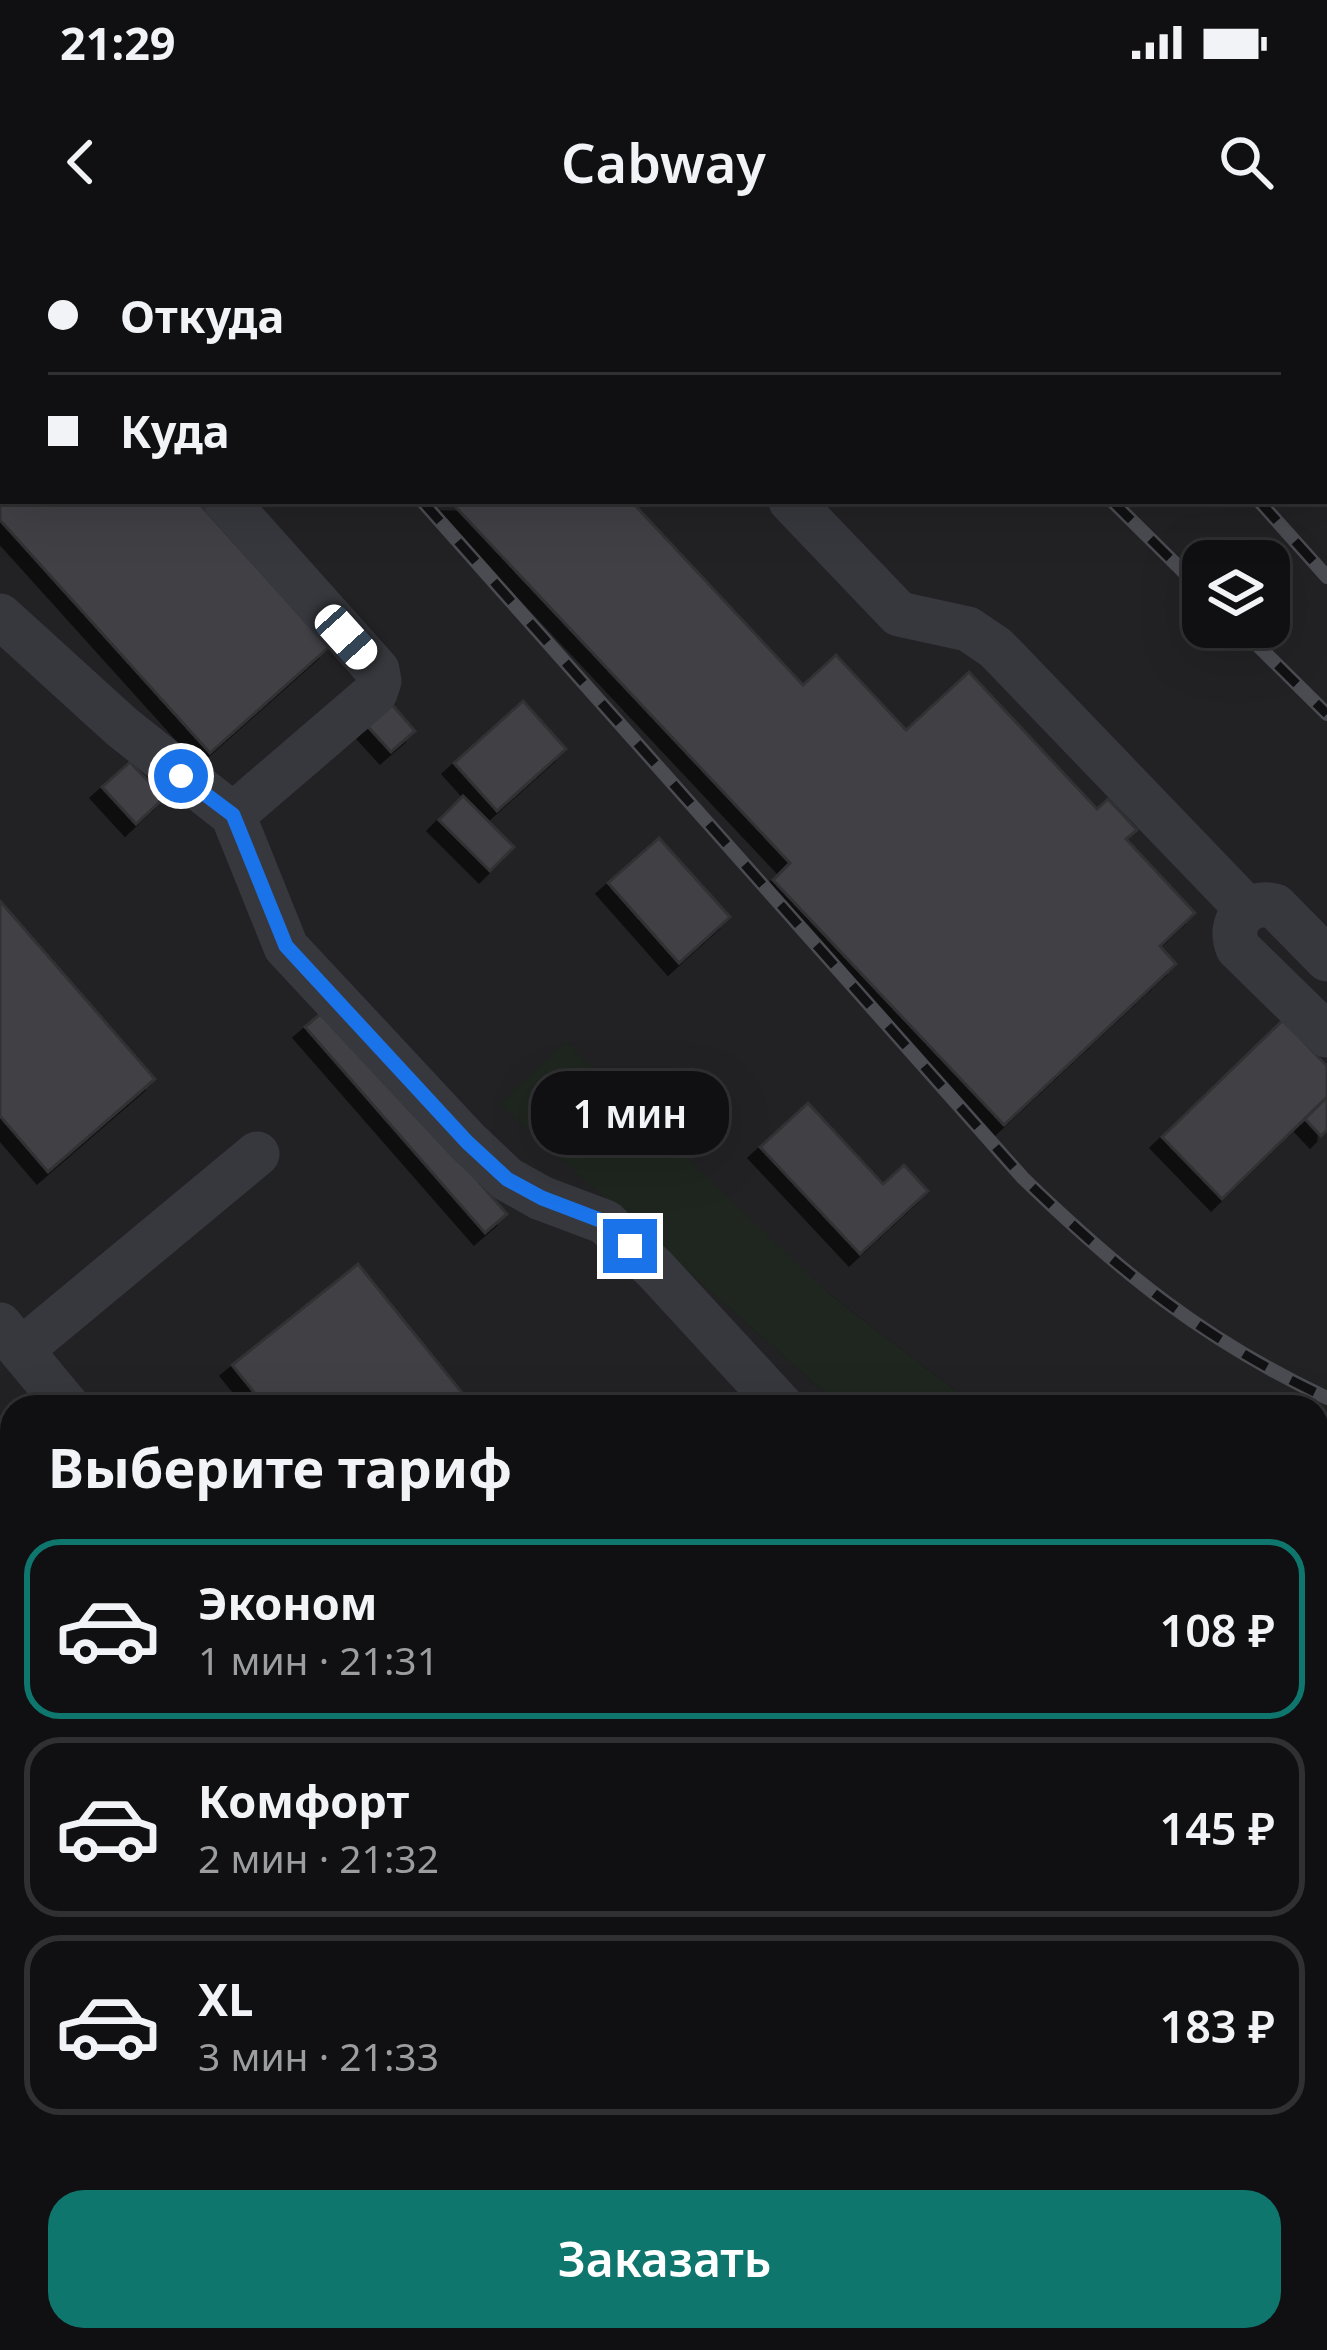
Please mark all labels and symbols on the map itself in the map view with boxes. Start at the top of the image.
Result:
car [309,598,383,676]
route start [154,749,208,803]
callout: 1 мин [531,1072,729,1156]
route end [603,1219,657,1273]

